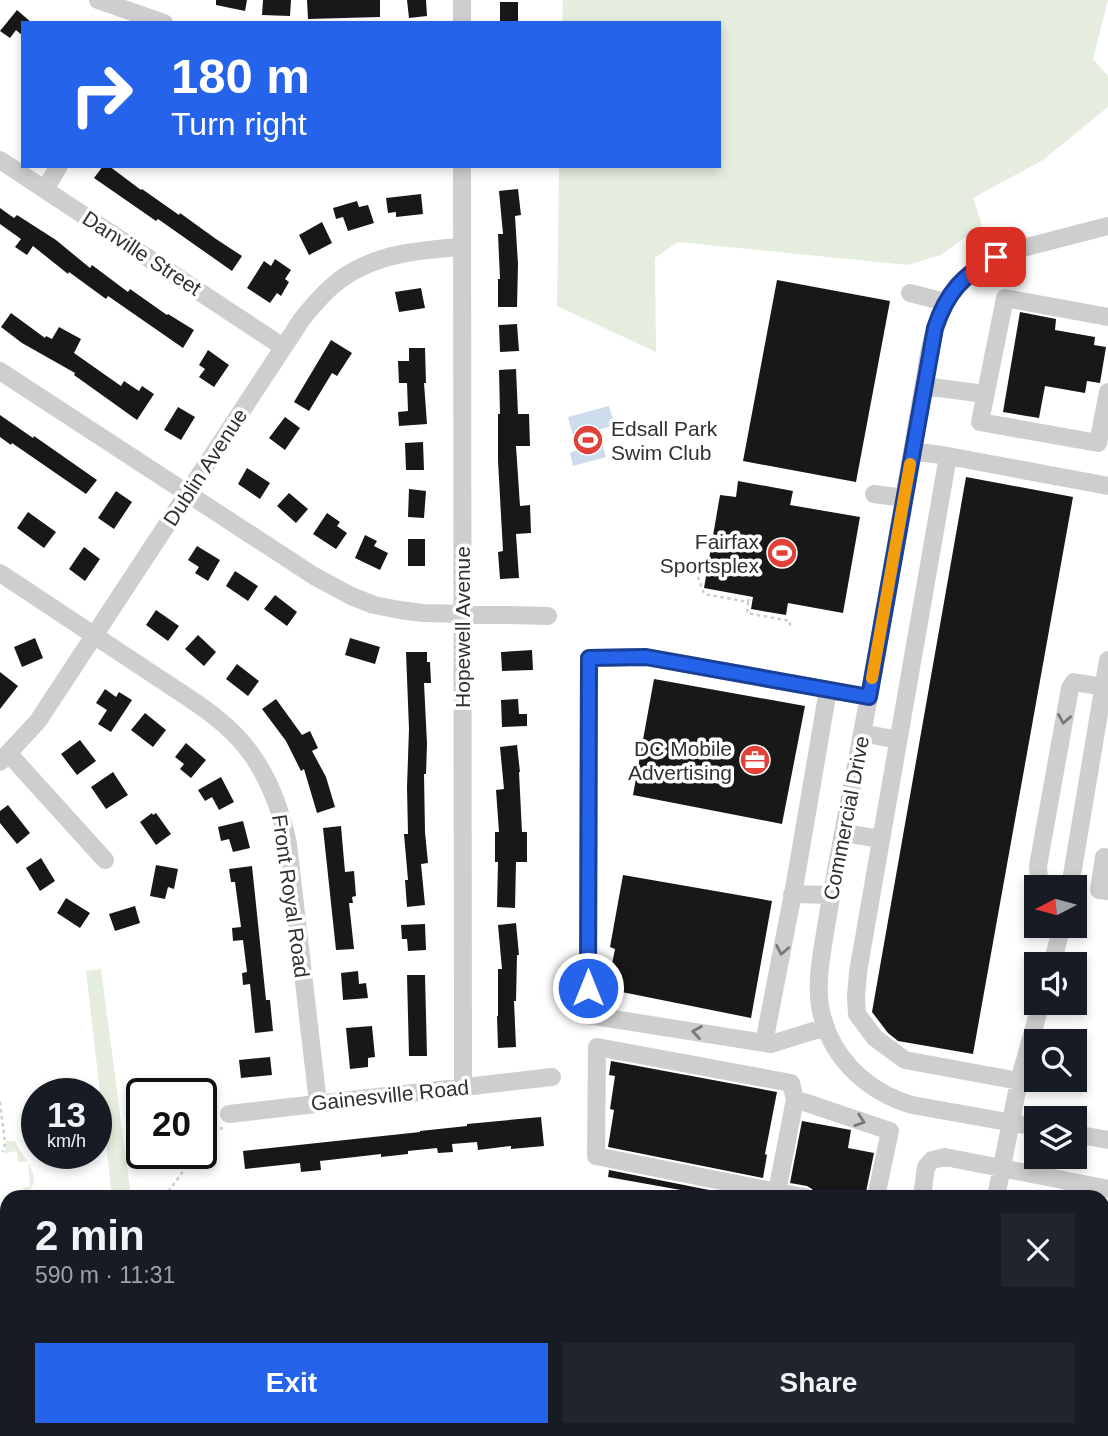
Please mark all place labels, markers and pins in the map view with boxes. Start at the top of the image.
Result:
pin [966,227,1026,287]
place label: Edsall Park Swim Club [611,417,718,464]
sports icon: Edsall Park Swim Club [571,423,605,457]
place label: Fairfax Sportsplex [660,530,759,577]
sports icon: Fairfax Sportsplex [765,536,799,570]
place label: DC Mobile Advertising [628,737,732,784]
office icon: DC Mobile Advertising [738,743,772,777]

